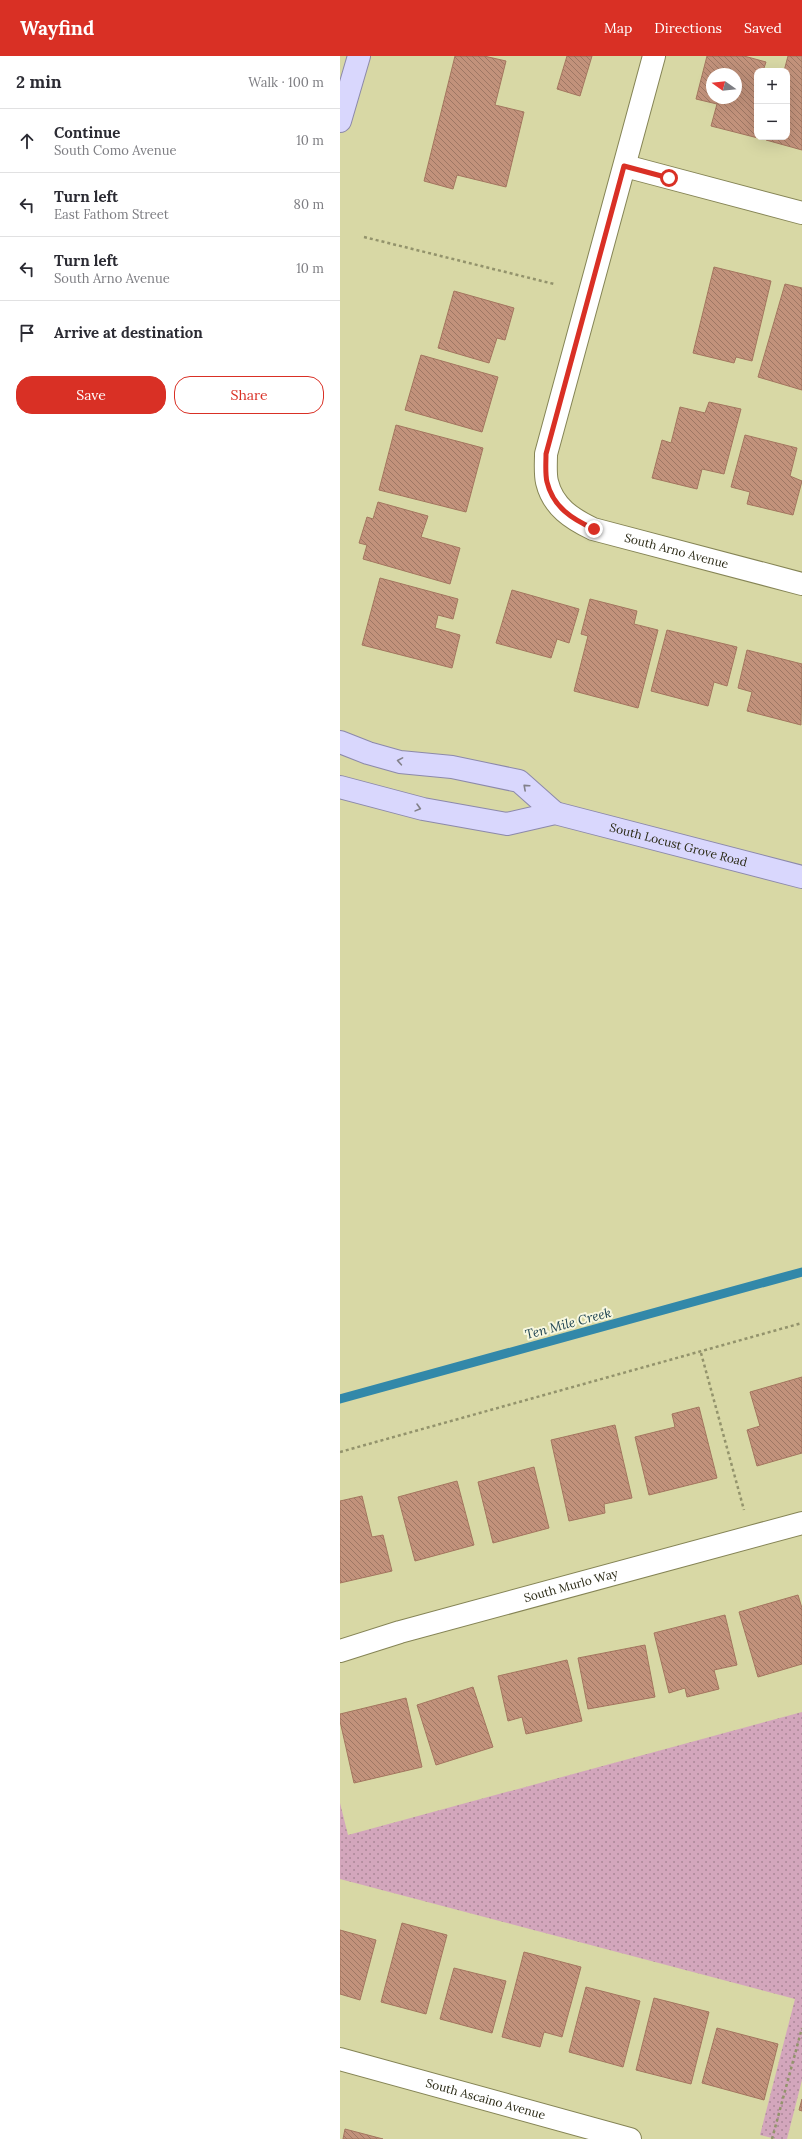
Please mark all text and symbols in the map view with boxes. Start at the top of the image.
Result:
text: Wayfind [20,16,94,40]
text: Map [604,19,632,37]
text: Directions [654,19,722,37]
text: Saved [744,19,782,37]
north arrow [706,68,742,104]
map controls [754,68,790,140]
button: + [754,68,790,104]
text: 2 min [16,71,62,93]
text: Walk · 100 m [248,74,324,91]
button: − [754,104,790,140]
text: Continue [54,123,120,142]
icon: ahead [16,130,38,152]
text: 10 m [296,132,324,149]
text: South Como Avenue [54,142,176,159]
route start [660,169,678,187]
text: Turn left [54,187,118,206]
icon: left [16,194,38,216]
text: 80 m [294,196,324,213]
text: East Fathom Street [54,206,169,223]
text: Turn left [54,251,118,270]
icon: left [16,258,38,280]
text: 10 m [296,260,324,277]
text: South Arno Avenue [54,270,170,287]
icon: arrive [16,322,38,344]
text: Arrive at destination [54,323,203,342]
button: Save [16,376,166,414]
button: Share [174,376,324,414]
route end [585,520,603,538]
street label: South Arno Avenue [623,530,731,571]
one-way arrow [397,758,404,766]
one-way arrow [524,785,531,792]
one-way arrow [414,803,421,812]
street label: South Locust Grove Road [608,819,749,870]
water label: Ten Mile Creek [523,1304,613,1343]
street label: South Murlo Way [522,1565,620,1605]
street label: South Ascaino Avenue [424,2075,548,2122]

